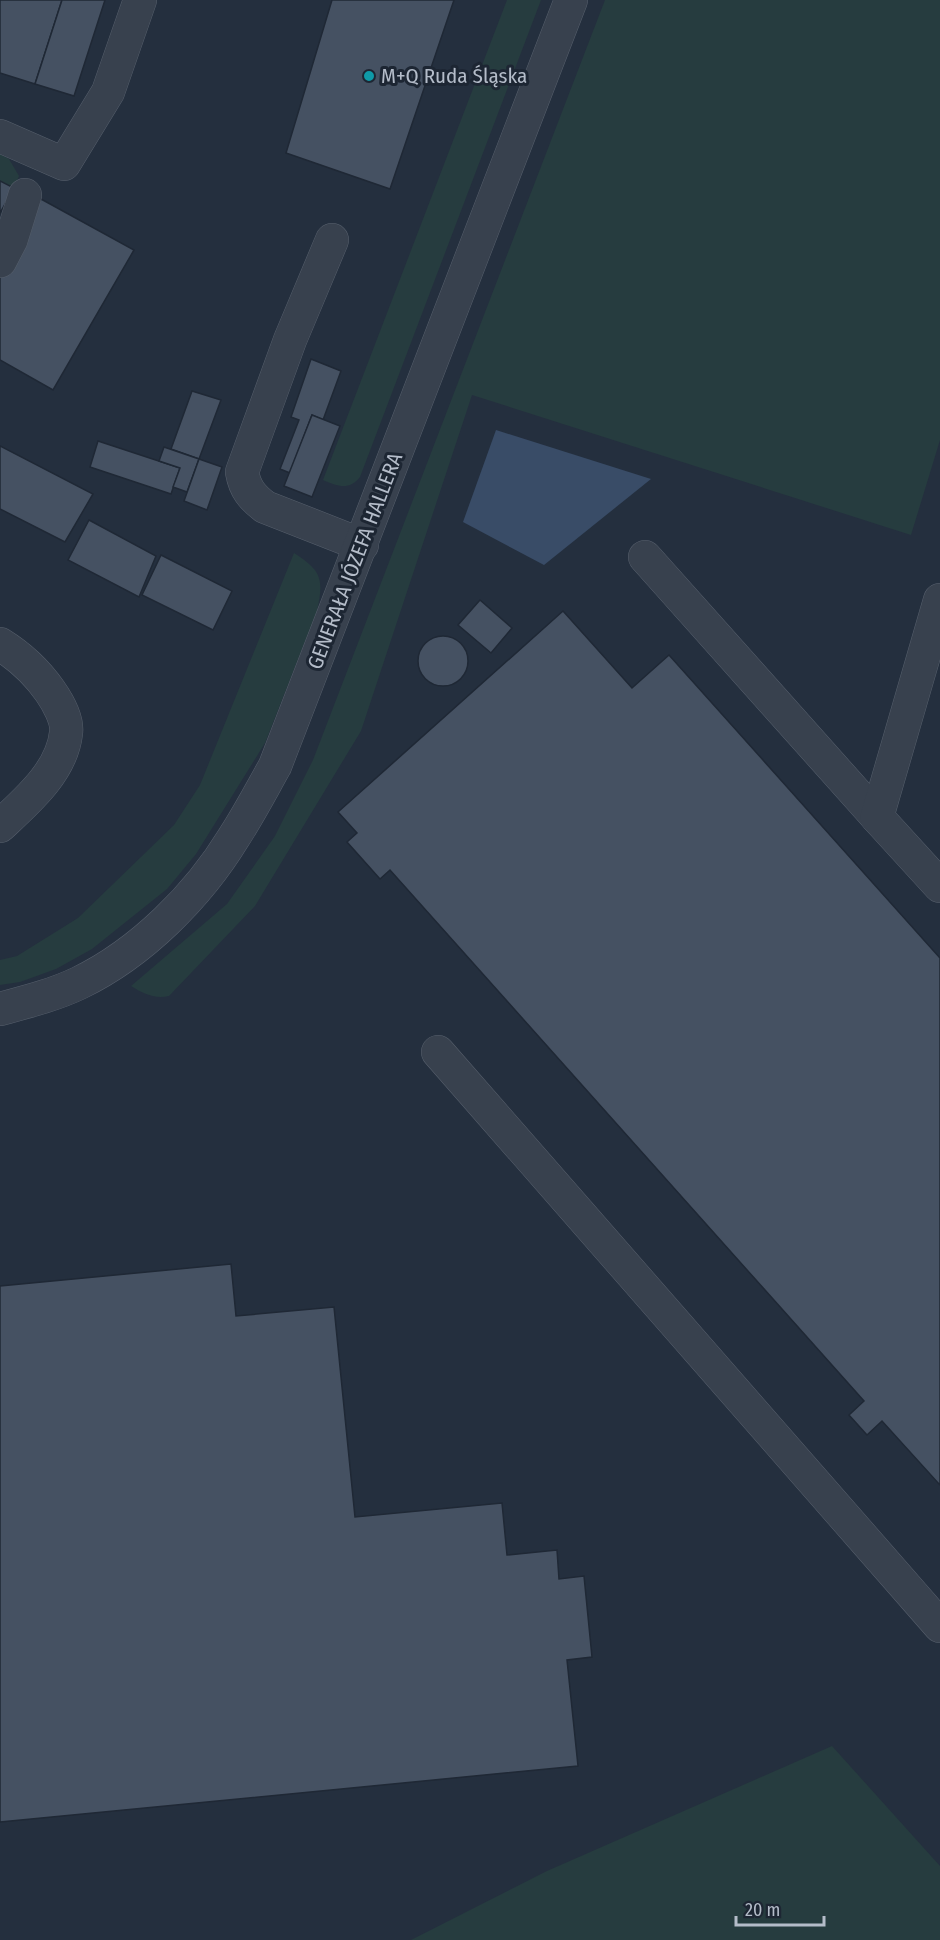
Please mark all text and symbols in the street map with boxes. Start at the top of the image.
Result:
place label: M+Q Ruda Śląska [381,63,527,89]
marker: M+Q Ruda Śląska [362,69,376,83]
street label: GENERAŁA JÓZEFA HALLERA [302,449,408,673]
scale bar [736,1889,824,1927]
text: 20 m [745,1899,780,1921]

